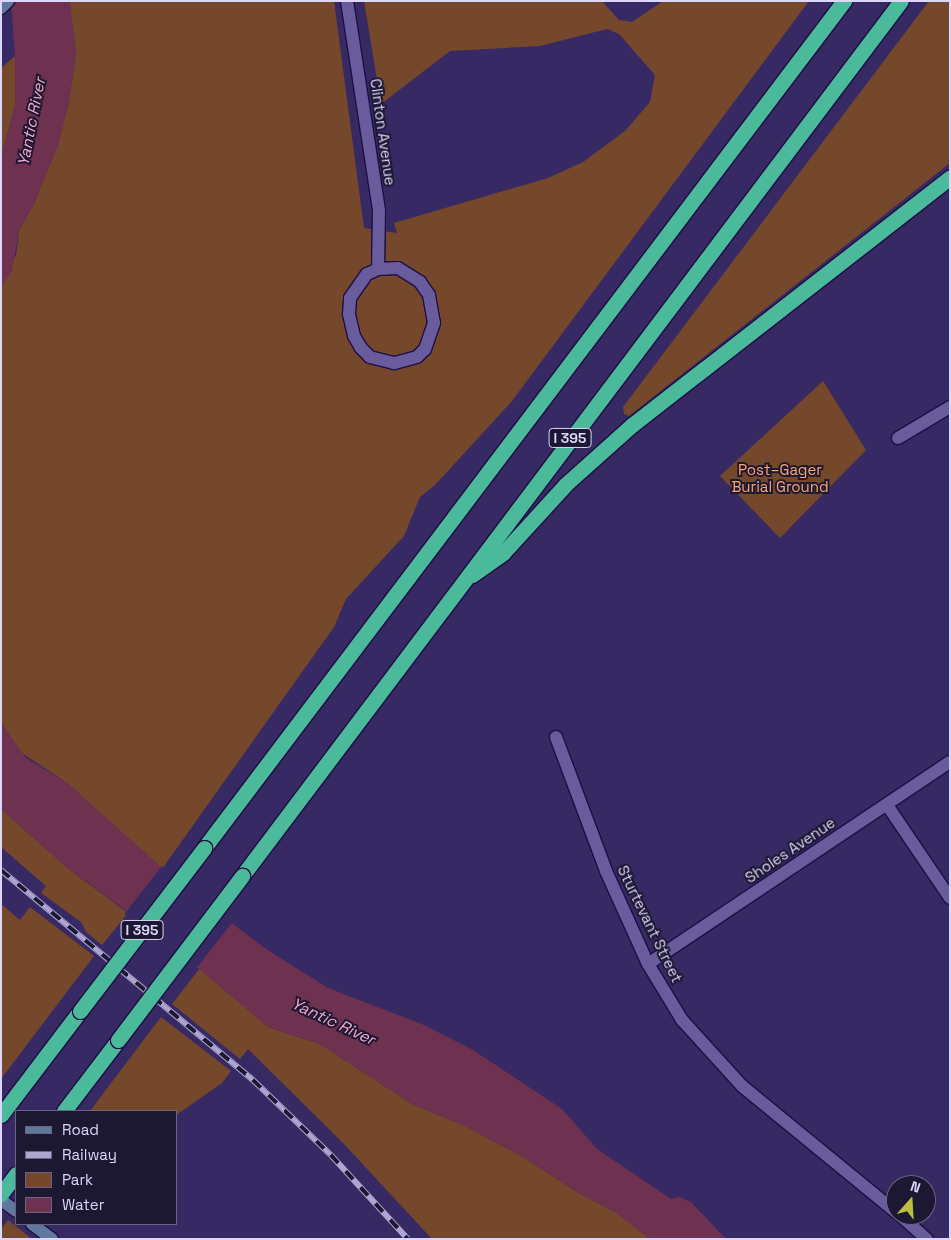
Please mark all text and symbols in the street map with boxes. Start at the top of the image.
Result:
water label: Yantic River [14,76,50,168]
street label: Clinton Avenue [367,77,399,187]
road number: I 395 [548,426,592,449]
park label: Post–Gager Burial Ground [731,460,829,495]
street label: Sholes Avenue [741,813,839,887]
street label: Sturtevant Street [614,862,686,986]
road number: I 395 [120,918,164,942]
water label: Yantic River [288,994,378,1050]
legend [15,1110,178,1225]
text: Road [62,1120,99,1139]
text: Railway [62,1145,117,1164]
text: Park [62,1170,93,1189]
north arrow [886,1175,936,1225]
text: N [908,1177,923,1197]
text: Water [62,1195,104,1214]

